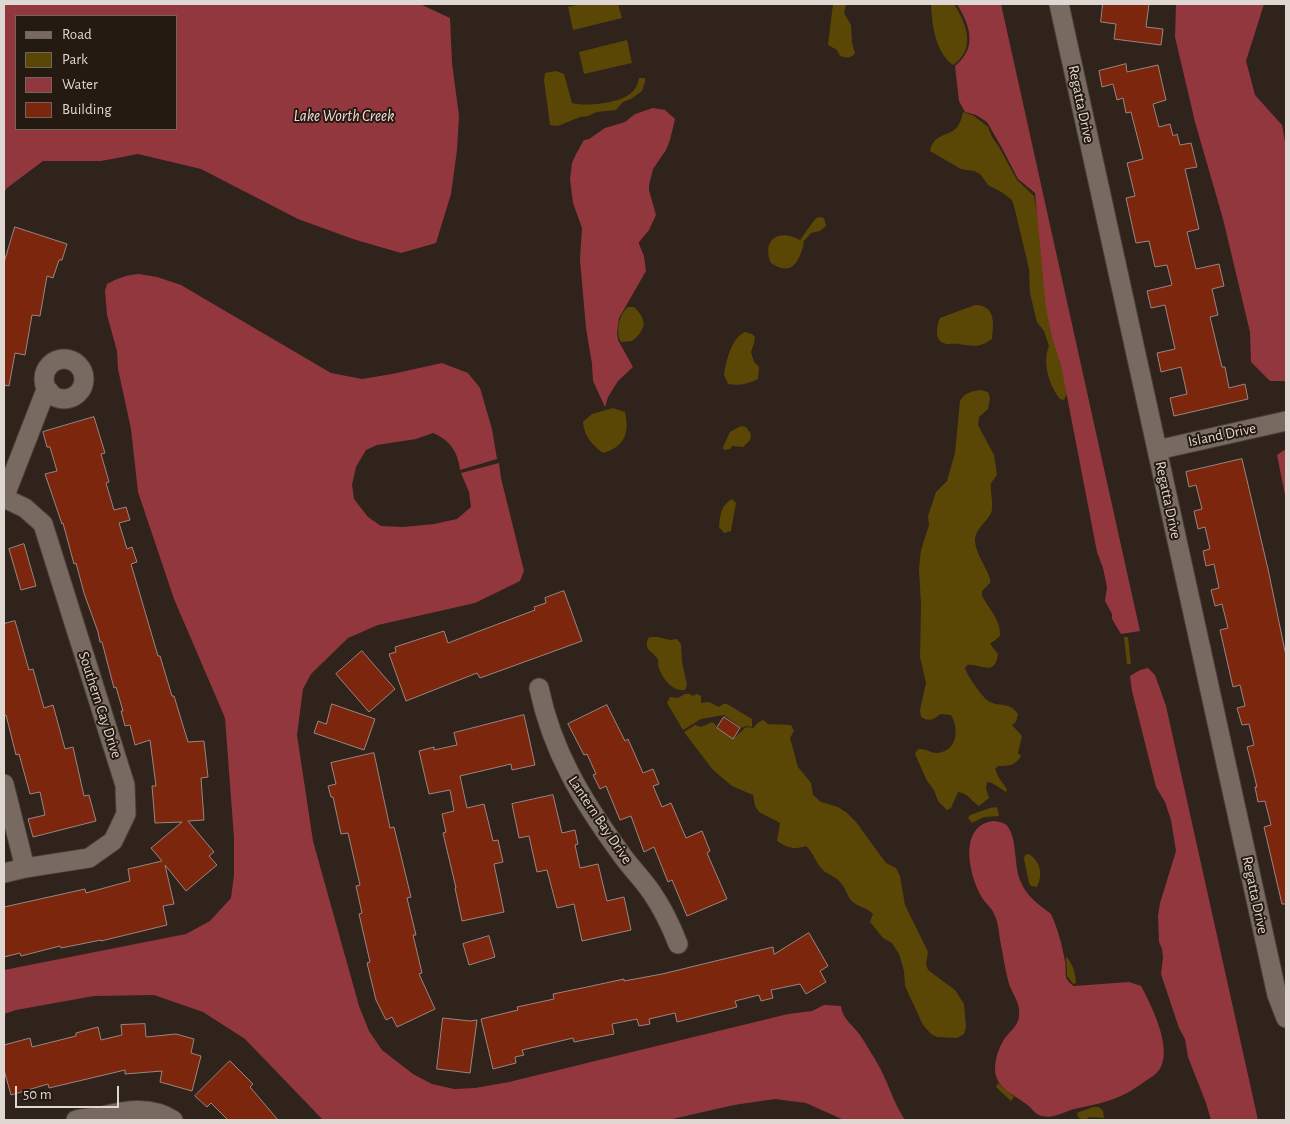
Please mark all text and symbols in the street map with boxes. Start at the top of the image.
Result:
legend [15,15,178,130]
text: Road [62,27,92,42]
text: Park [62,52,88,67]
street label: Regatta Drive [1064,64,1098,144]
text: Water [62,77,98,92]
text: Building [62,102,112,117]
water label: Lake Worth Creek [294,106,394,126]
street label: Island Drive [1186,419,1258,451]
street label: Regatta Drive [1151,460,1185,540]
street label: Southern Cay Drive [74,649,126,761]
street label: Lantern Bay Drive [564,773,636,867]
street label: Regatta Drive [1238,855,1272,935]
scale bar [18,1076,121,1108]
text: 50 m [23,1087,52,1102]

